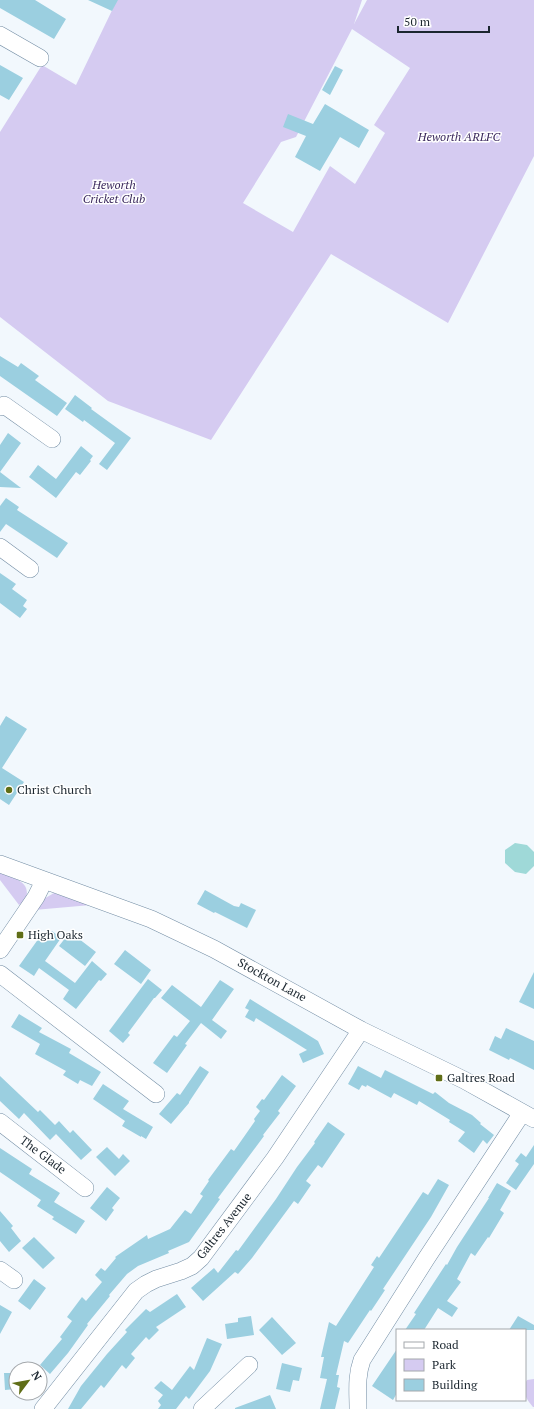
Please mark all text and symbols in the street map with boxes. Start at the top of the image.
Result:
scale bar [398,8,489,34]
text: 50 m [404,14,431,29]
park label: Heworth ARLFC [417,129,502,144]
park label: Heworth Cricket Club [83,177,145,206]
place label: Christ Church [17,782,91,797]
marker: Christ Church [4,785,14,795]
place label: High Oaks [28,927,83,942]
marker: High Oaks [15,930,25,940]
street label: Stockton Lane [235,955,309,1005]
place label: Galtres Road [447,1070,515,1085]
marker: Galtres Road [434,1073,444,1083]
street label: The Glade [17,1132,69,1177]
street label: Galtres Avenue [193,1189,254,1262]
legend [396,1329,526,1401]
text: Road [432,1337,459,1352]
text: Park [432,1357,457,1372]
north arrow [8,1361,48,1401]
text: N [28,1368,45,1384]
text: Building [432,1377,478,1392]

